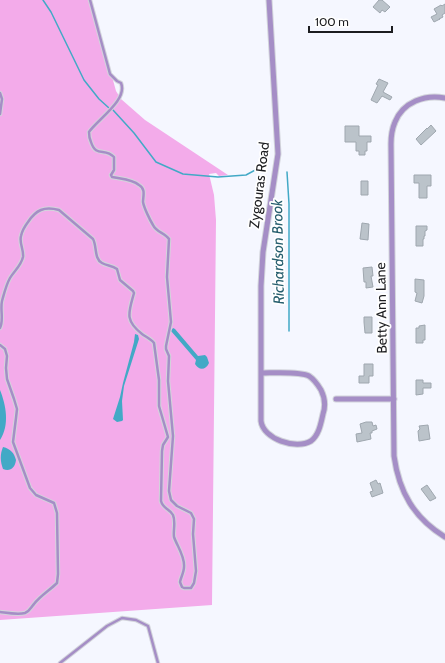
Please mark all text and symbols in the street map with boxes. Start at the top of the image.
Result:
scale bar [309,8,392,34]
text: 100 m [315,14,349,29]
street label: Zygouras Road [245,141,273,229]
water label: Richardson Brook [268,199,288,305]
street label: Betty Ann Lane [371,262,391,354]

